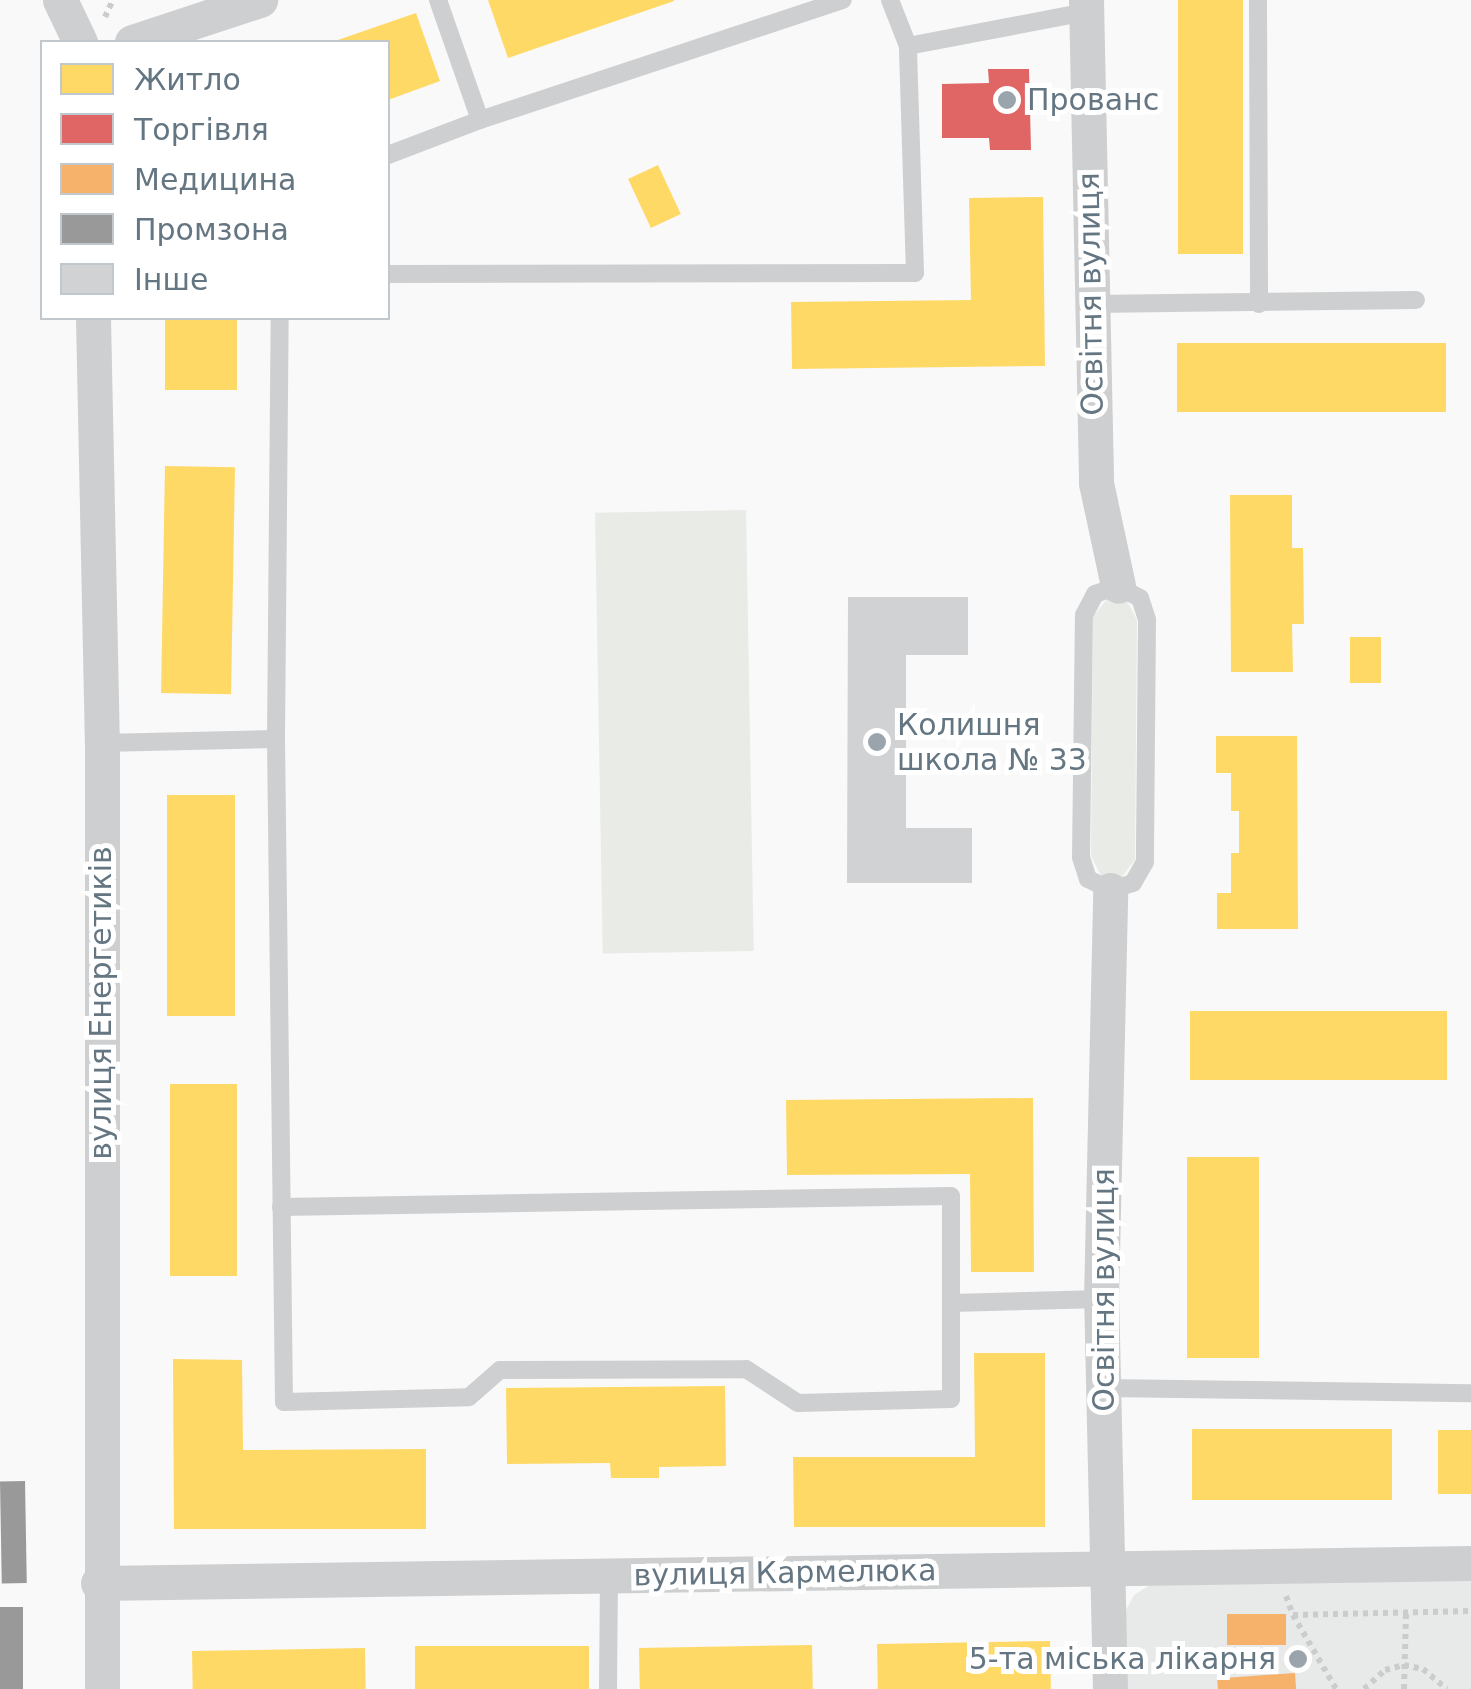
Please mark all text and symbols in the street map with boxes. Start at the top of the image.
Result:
legend [40,40,390,320]
text: Житло [134,62,241,97]
place label: Прованс [1027,82,1159,118]
marker: Прованс [996,89,1018,111]
text: Торгівля [134,112,269,147]
text: Медицина [134,162,297,197]
street label: Освітня вулиця [1071,172,1111,416]
text: Промзона [134,212,289,247]
text: Інше [134,262,208,297]
place label: Колишня школа № 33 [897,707,1087,778]
marker: Колишня школа № 33 [866,731,888,753]
street label: вулиця Енергетиків [83,846,119,1160]
street label: Освітня вулиця [1086,1168,1122,1412]
street label: вулиця Кармелюка [633,1552,937,1594]
place label: 5-та міська лікарня [969,1641,1276,1677]
marker: 5-та міська лікарня [1285,1646,1311,1672]

